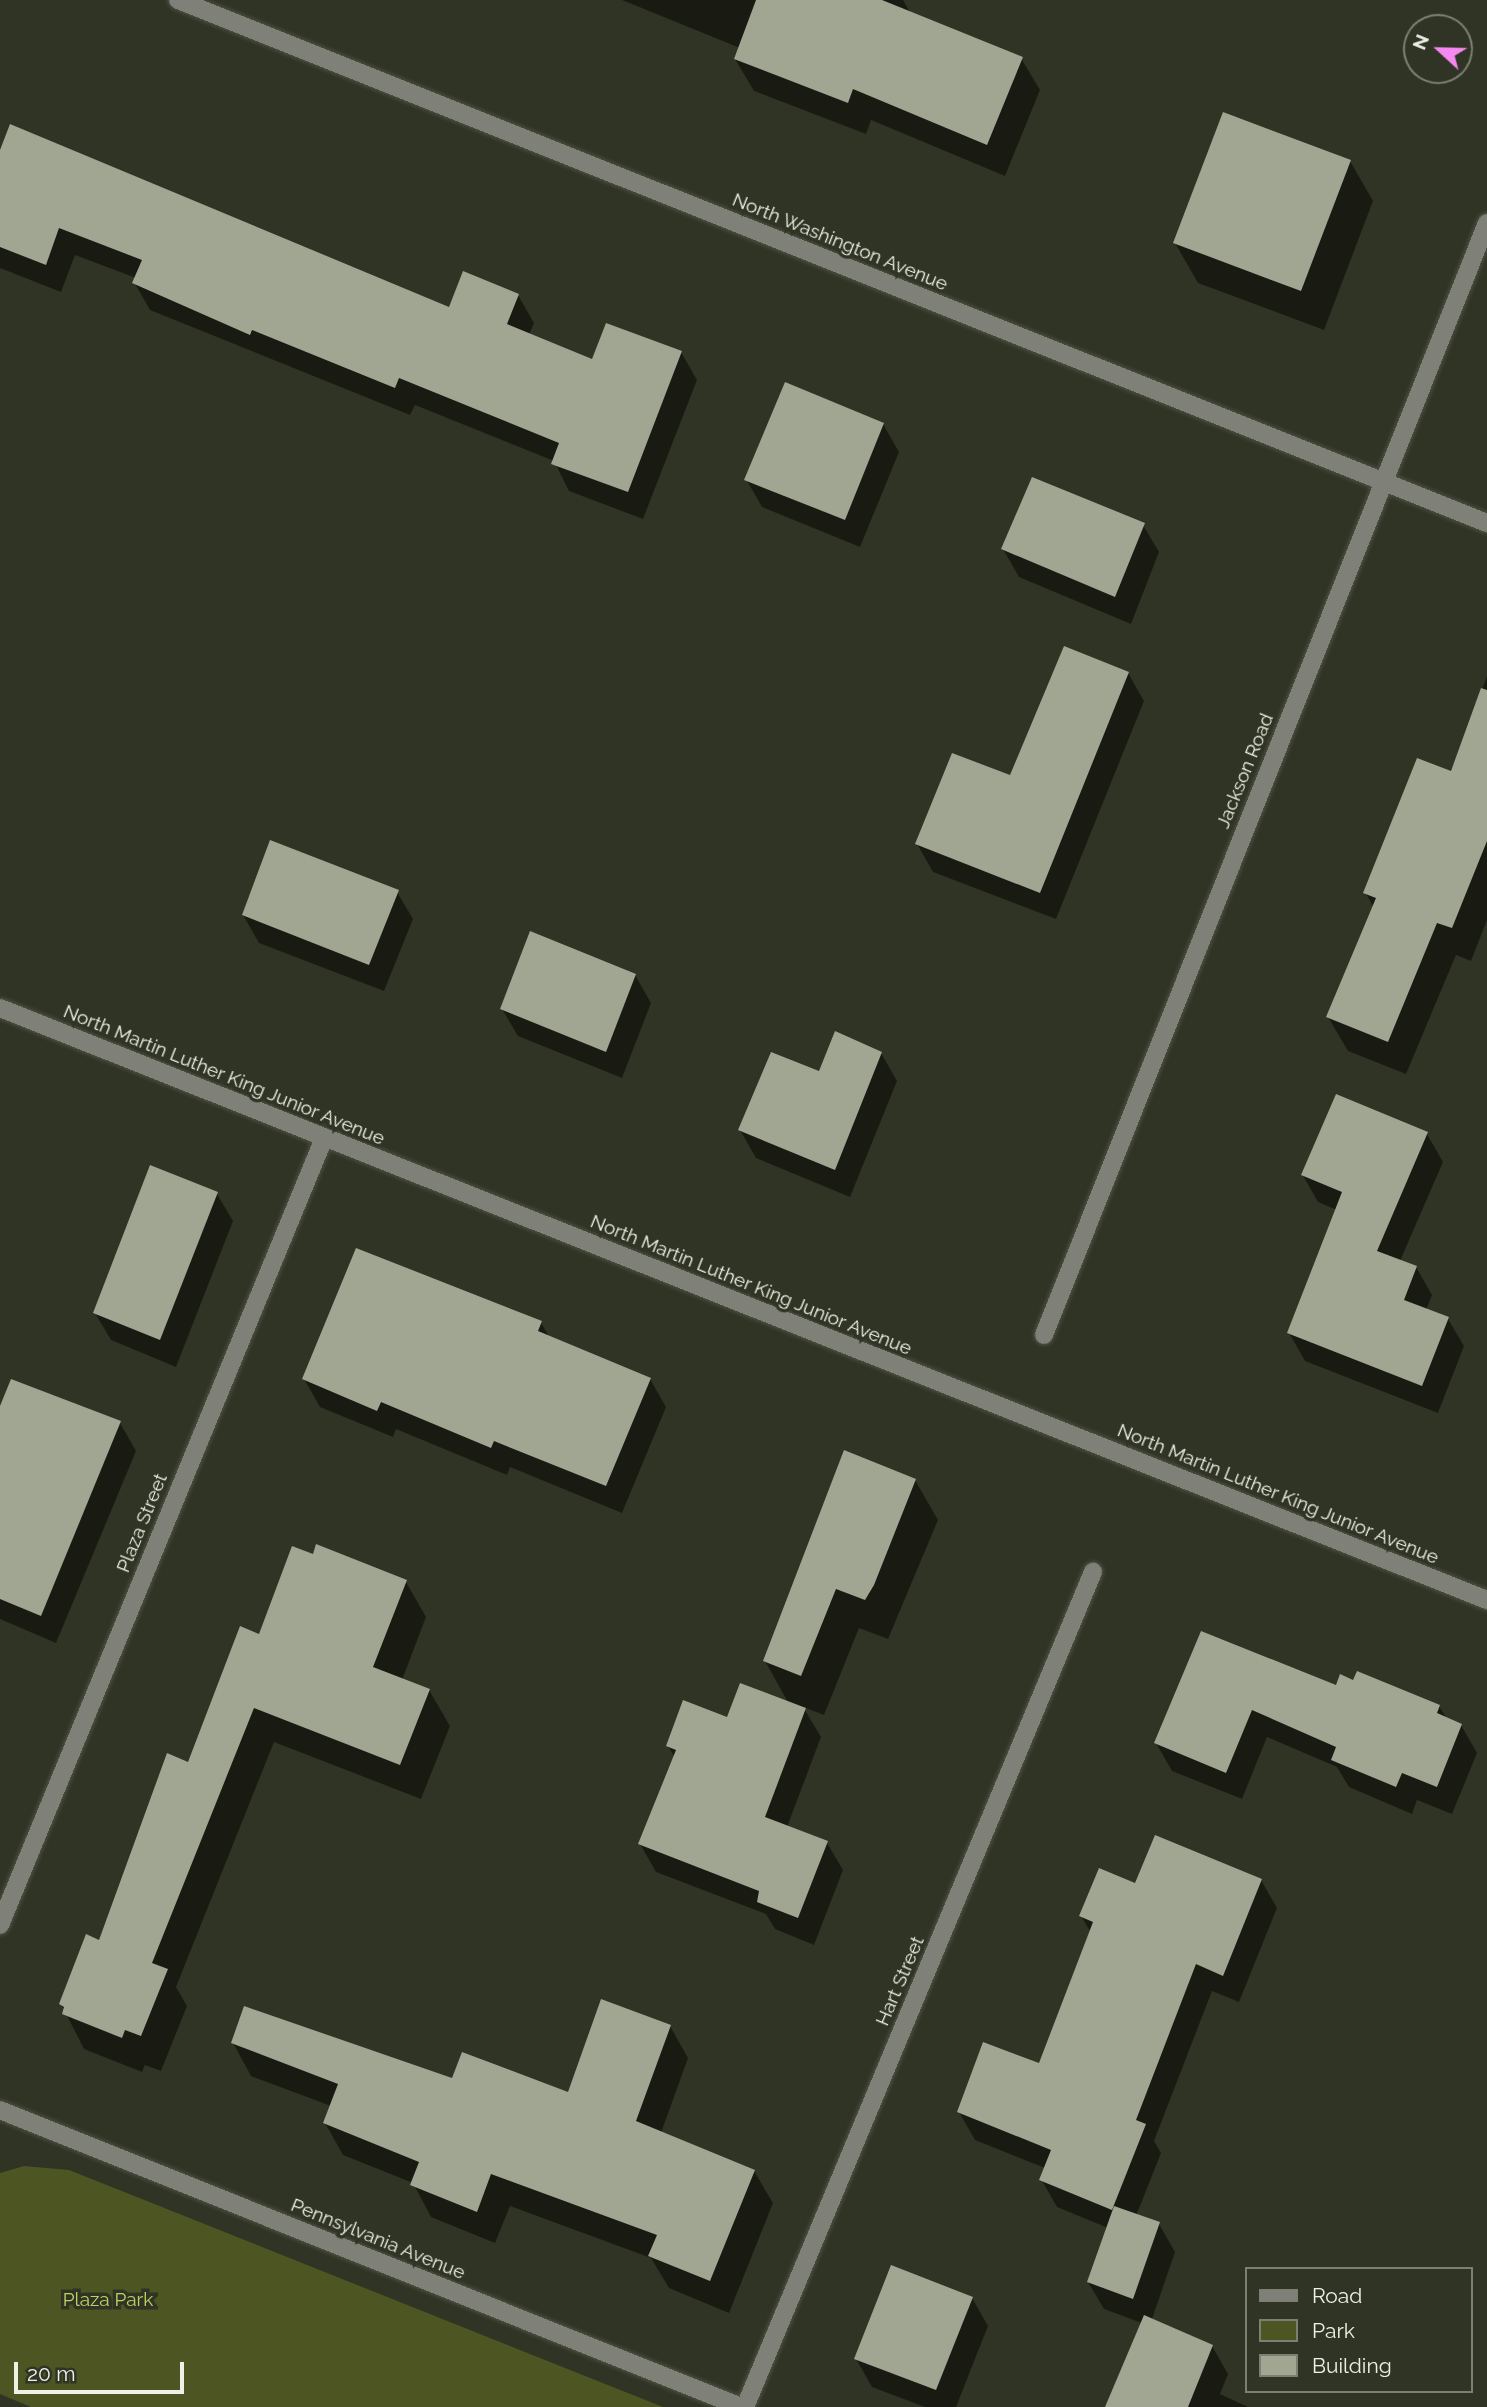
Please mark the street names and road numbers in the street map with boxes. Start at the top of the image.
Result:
street label: North Washington Avenue [728,188,952,296]
street label: Jackson Road [1212,710,1278,832]
street label: North Martin Luther King Junior Avenue [59,1000,389,1150]
street label: North Martin Luther King Junior Avenue [586,1210,916,1360]
street label: North Martin Luther King Junior Avenue [1113,1419,1443,1569]
street label: Plaza Street [112,1470,172,1576]
street label: Hart Street [871,1933,929,2029]
street label: Pennsylvania Avenue [287,2194,469,2284]

